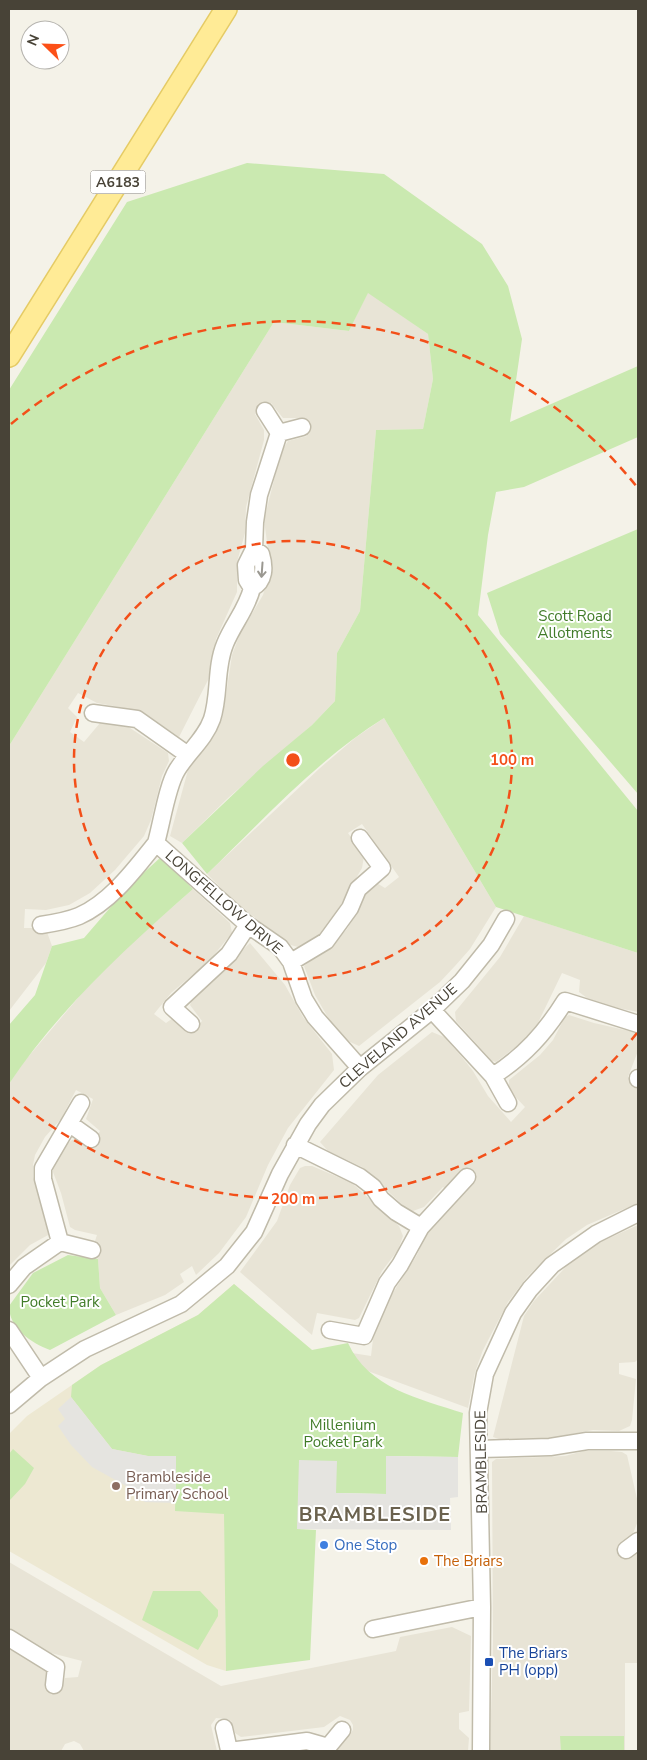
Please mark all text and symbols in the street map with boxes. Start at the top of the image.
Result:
north arrow [20,20,70,70]
text: N [23,32,44,49]
road number: A6183 [90,170,146,193]
one-way arrow [258,561,267,577]
park label: Scott Road Allotments [537,606,613,643]
text: 100 m [490,750,534,770]
centre of rings [284,751,302,769]
street label: LONGFELLOW DRIVE [161,845,287,959]
street label: CLEVELAND AVENUE [335,979,461,1093]
text: 200 m [271,1189,315,1209]
park label: Pocket Park [21,1292,100,1312]
street label: BRAMBLESIDE [470,1410,492,1514]
park label: Millenium Pocket Park [304,1415,383,1452]
place label: Brambleside Primary School [126,1467,229,1504]
marker: Brambleside Primary School [110,1480,122,1492]
district label: BRAMBLESIDE [299,1501,451,1528]
place label: One Stop [334,1535,398,1555]
marker: One Stop [318,1539,330,1551]
place label: The Briars [434,1551,503,1571]
marker: The Briars [418,1555,430,1567]
place label: The Briars PH (opp) [499,1643,568,1680]
marker: The Briars PH (opp) [483,1656,495,1668]

